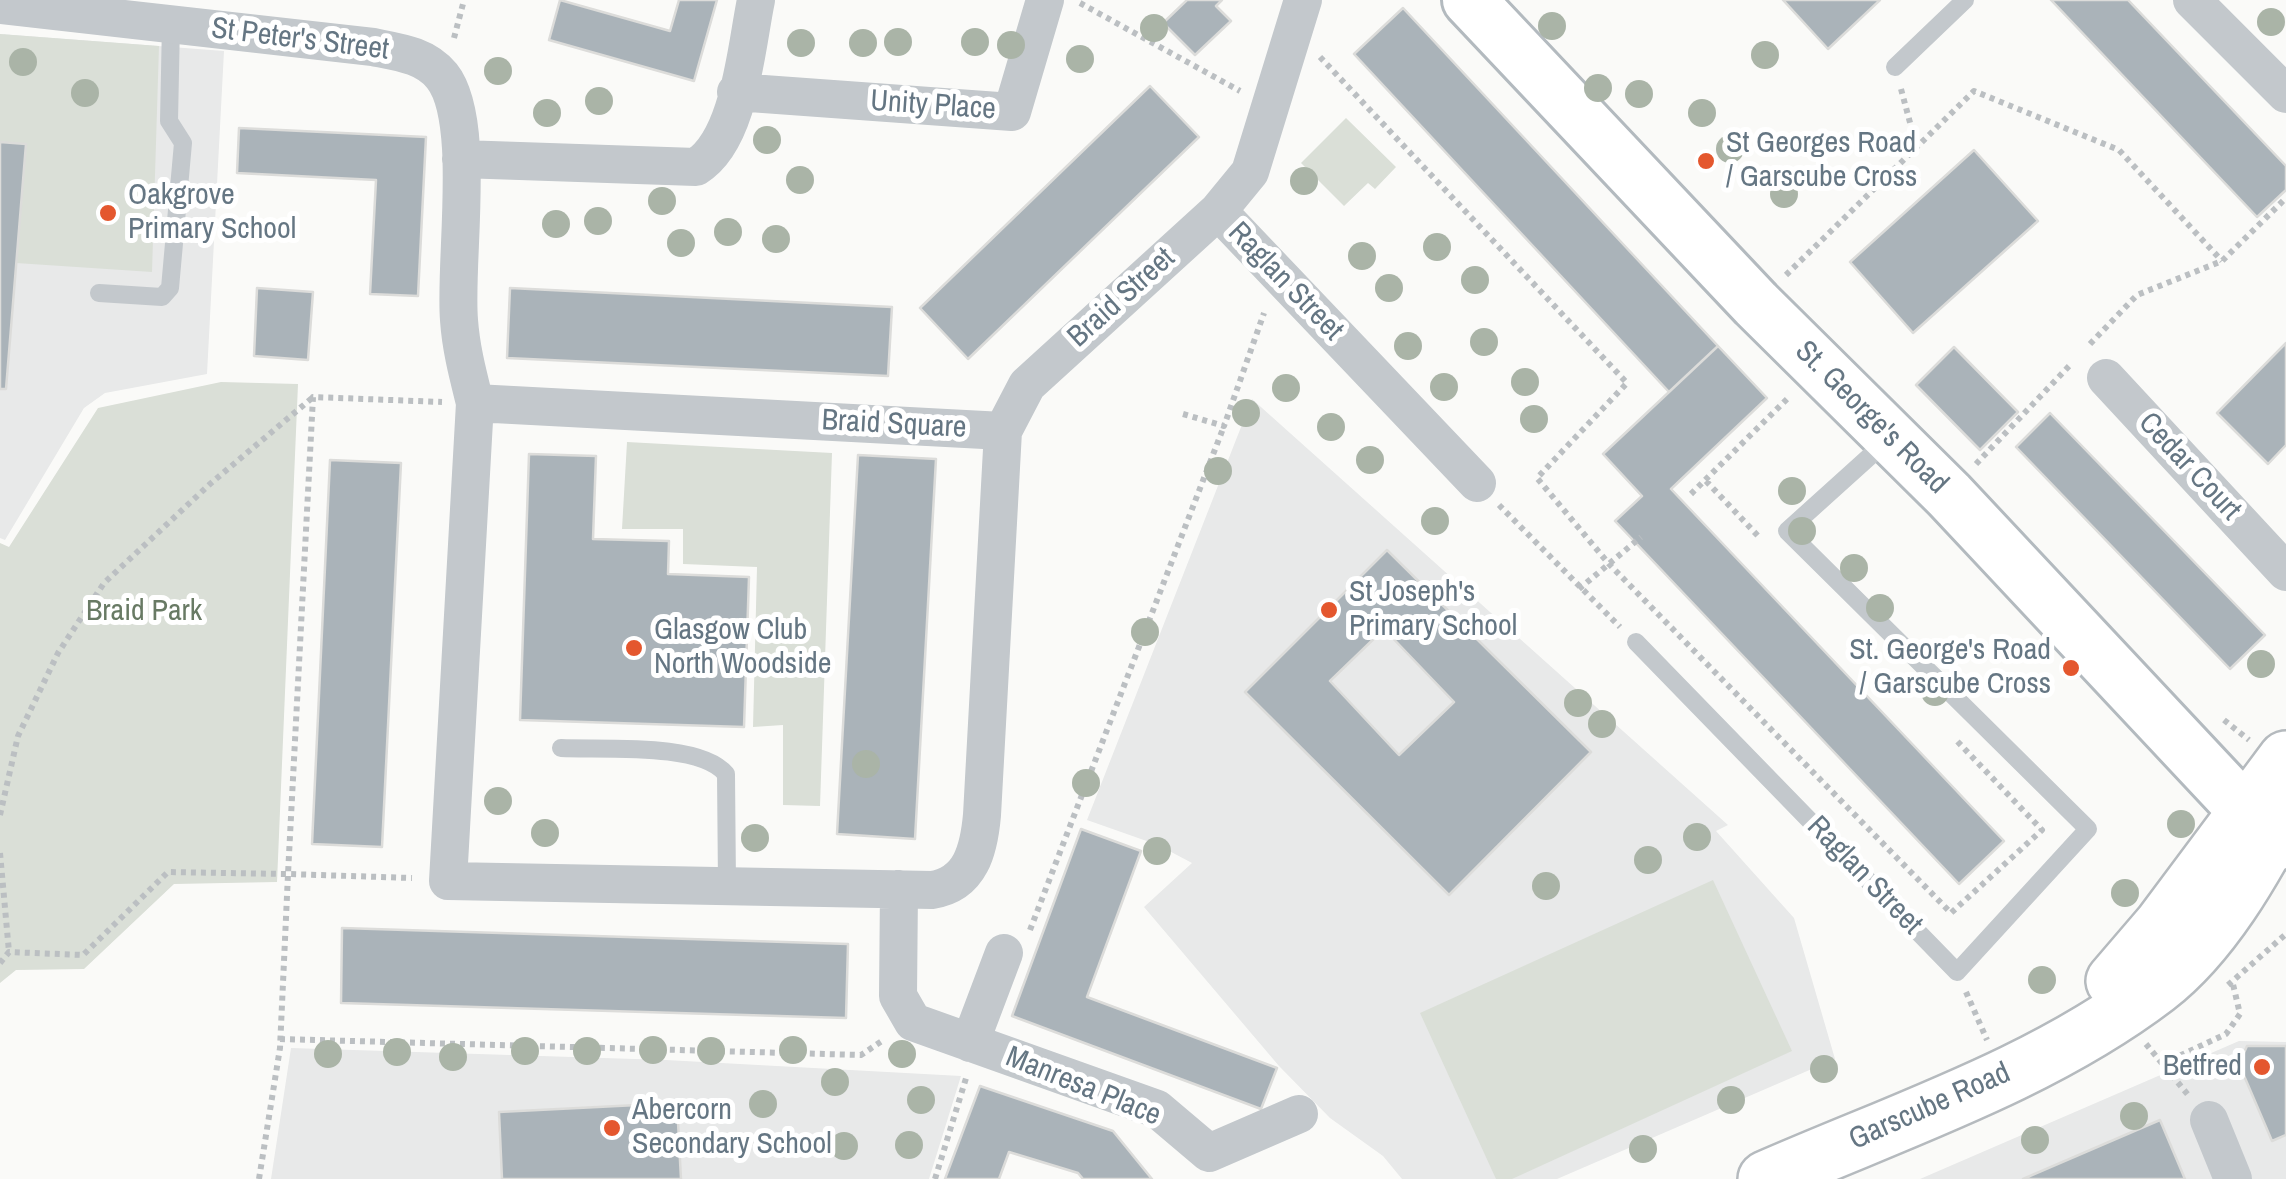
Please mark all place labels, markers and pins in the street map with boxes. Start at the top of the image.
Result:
place label: St Georges Road / Garscube Cross [1726,126,1917,196]
marker: St Georges Road / Garscube Cross [1695,150,1717,172]
place label: Oakgrove Primary School [128,178,296,248]
marker: Oakgrove Primary School [97,202,119,224]
place label: St Joseph's Primary School [1349,575,1517,646]
marker: St Joseph's Primary School [1318,599,1340,621]
place label: Glasgow Club North Woodside [654,613,831,684]
place label: St. George's Road / Garscube Cross [1849,633,2051,704]
marker: Glasgow Club North Woodside [623,637,645,659]
marker: St. George's Road / Garscube Cross [2060,657,2082,679]
place label: Betfred [2163,1049,2242,1085]
marker: Betfred [2251,1056,2273,1078]
place label: Abercorn Secondary School [632,1093,832,1164]
marker: Abercorn Secondary School [601,1117,623,1139]

